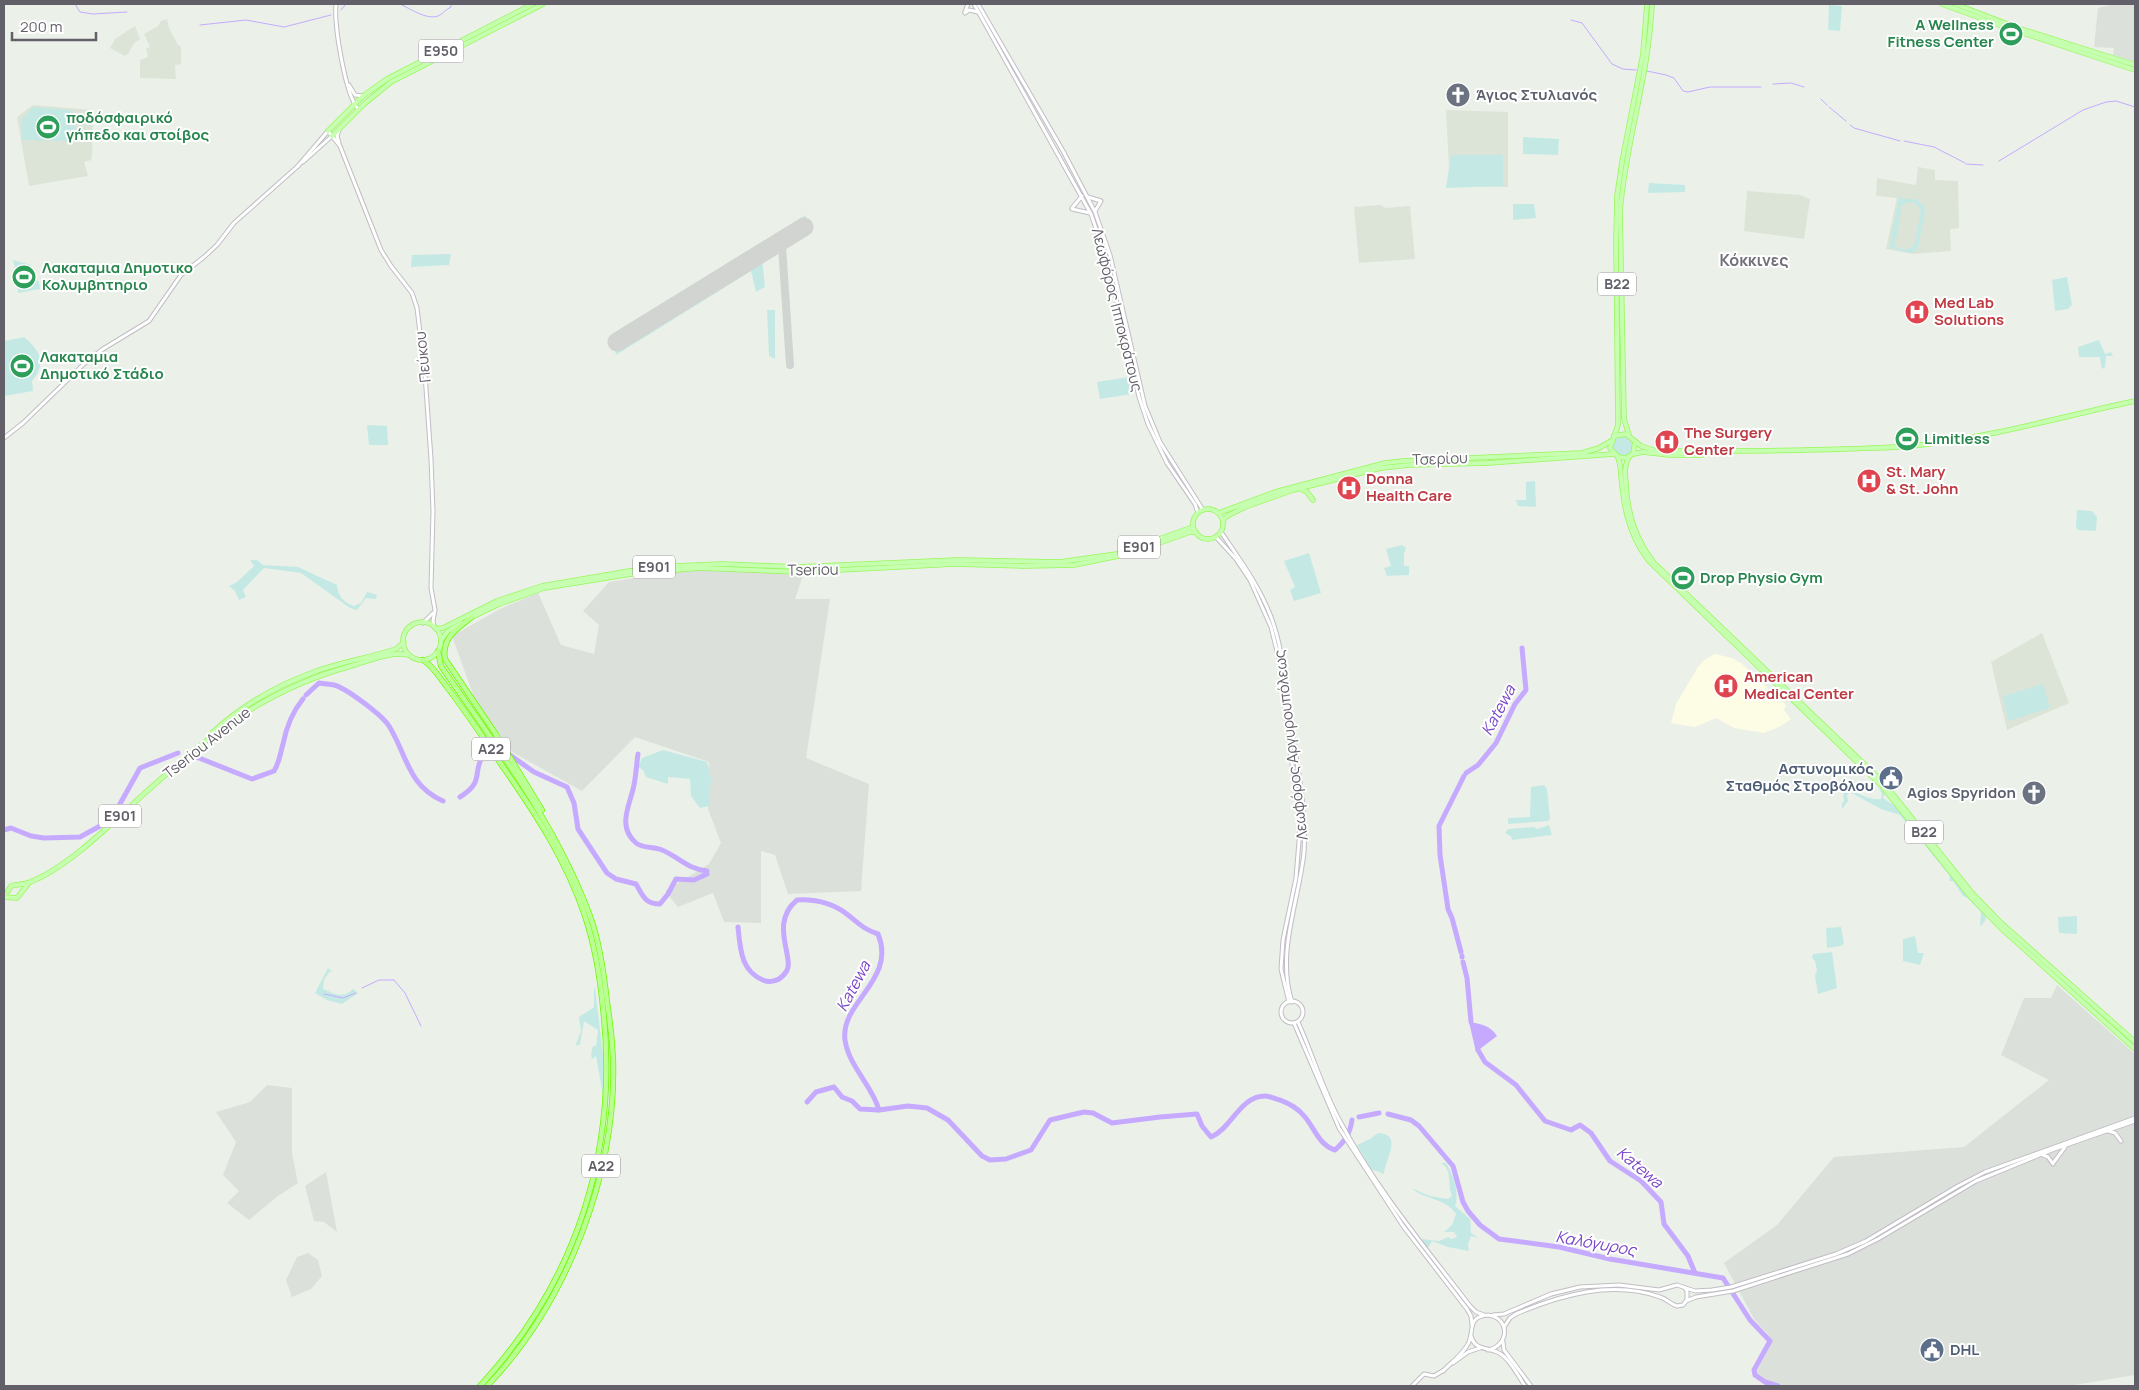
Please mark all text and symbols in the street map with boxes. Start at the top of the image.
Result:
scale bar [12,10,96,42]
place label: A Wellness Fitness Center [1888,14,1994,52]
text: 200 m [20,16,63,37]
sports icon: A Wellness Fitness Center [1998,21,2024,47]
road number: E950 [418,40,464,62]
church icon: Άγιος Στυλιανός [1445,82,1471,108]
place label: Άγιος Στυλιανός [1476,84,1597,105]
place label: ποδόσφαιρικό γήπεδο και στοίβος [66,107,209,145]
sports icon: ποδόσφαιρικό γήπεδο και στοίβος [35,114,61,140]
street label: Λεωφόρος Ιπποκράτους [1087,226,1148,394]
district label: Κόκκινες [1720,249,1788,271]
place label: Λακαταμια Δημοτικο Κολυμβητηριο [42,257,193,295]
sports icon: Λακαταμια Δημοτικο Κολυμβητηριο [11,264,37,290]
road number: B22 [1598,272,1636,296]
place label: Med Lab Solutions [1934,292,2004,330]
hospital icon: Med Lab Solutions [1904,299,1930,325]
street label: Πεύκου [409,330,436,384]
place label: Λακαταμια Δημοτικό Στάδιο [40,346,164,384]
sports icon: Λακαταμια Δημοτικό Στάδιο [9,353,35,379]
place label: The Surgery Center [1684,422,1772,460]
sports icon: Limitless [1894,426,1920,452]
place label: Limitless [1924,428,1990,449]
hospital icon: The Surgery Center [1654,429,1680,455]
street label: Τσερίου [1412,447,1468,470]
place label: St. Mary & St. John [1886,461,1958,499]
place label: Donna Health Care [1366,468,1452,506]
hospital icon: St. Mary & St. John [1856,468,1882,494]
hospital icon: Donna Health Care [1336,475,1362,501]
road number: E901 [1118,536,1160,558]
road number: E901 [633,556,675,578]
street label: Tseriou [787,559,839,580]
sports icon: Drop Physio Gym [1670,565,1696,591]
place label: Drop Physio Gym [1700,567,1823,588]
street label: Λεωφόρος Αργυρουπόλεως [1268,649,1313,841]
place label: American Medical Center [1744,666,1854,704]
hospital icon: American Medical Center [1713,673,1739,699]
water label: Katewa [1476,680,1521,739]
street label: Tseriou Avenue [159,702,255,783]
road number: A22 [472,738,510,761]
place label: Αστυνομικός Σταθμός Στροβόλου [1725,758,1874,796]
public building icon: Αστυνομικός Σταθμός Στροβόλου [1878,765,1904,791]
church icon: Agios Spyridon [2021,780,2047,806]
place label: Agios Spyridon [1907,782,2016,803]
road number: E901 [99,804,141,828]
road number: B22 [1905,820,1943,844]
water label: Katewa [831,956,876,1015]
water label: Katewa [1612,1141,1669,1194]
road number: A22 [582,1154,620,1178]
water label: Καλόγυρος [1554,1225,1639,1261]
public building icon: DHL [1919,1337,1945,1363]
place label: DHL [1950,1339,1979,1360]

